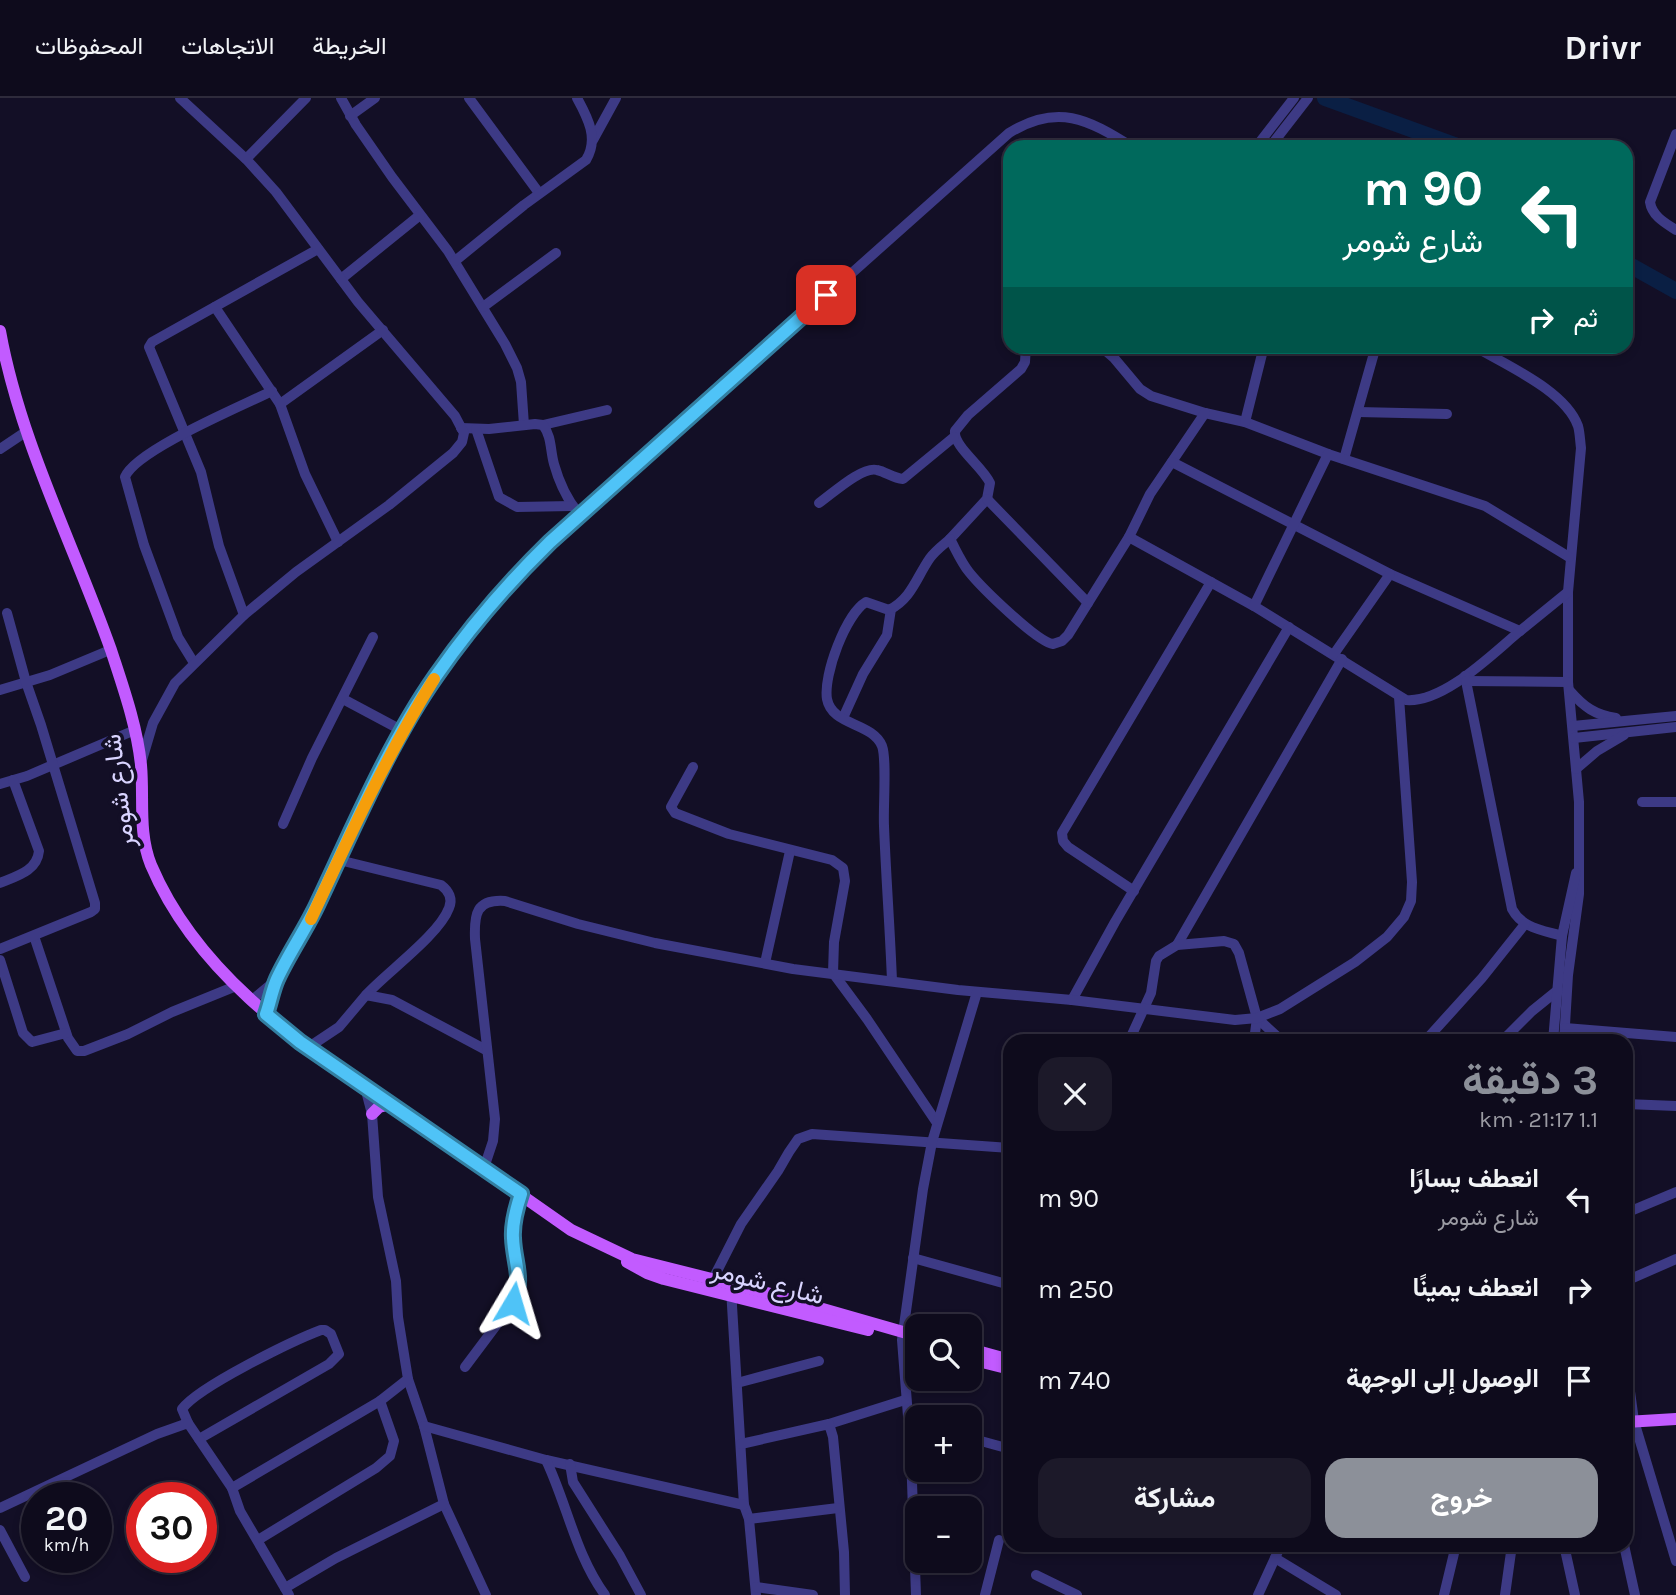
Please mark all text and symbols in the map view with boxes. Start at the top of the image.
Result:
text: Drivr [1564,29,1641,67]
text: المحفوظات [35,32,143,60]
text: الاتجاهات [181,32,274,60]
text: الخريطة [312,32,387,60]
text: 90 m [1363,160,1483,217]
icon: left [1507,168,1598,259]
text: شارع شومر [1342,223,1483,260]
pin [796,265,856,325]
icon: arrive [807,276,845,314]
icon: right [1522,301,1560,339]
text: ثم [1574,303,1598,334]
street label: شارع شومر [96,732,143,851]
text: 3 دقيقة [1462,1055,1598,1105]
button: close [1038,1057,1112,1131]
text: 1.1 km · 21:17 [1479,1106,1598,1133]
text: انعطف يسارًا [1409,1163,1539,1194]
icon: left [1560,1180,1598,1218]
text: 90 m [1038,1183,1099,1214]
text: شارع شومر [1438,1204,1539,1231]
street label: شارع شومر [707,1253,827,1313]
position arrow [476,1266,550,1340]
icon: right [1560,1271,1598,1309]
text: انعطف يمينًا [1413,1272,1539,1303]
text: 250 m [1038,1274,1114,1305]
map controls [905,1314,982,1573]
button: search [905,1314,982,1391]
icon: arrive [1560,1362,1598,1400]
text: الوصول إلى الوجهة [1346,1363,1539,1394]
text: 740 m [1038,1365,1111,1396]
button: + [905,1405,982,1482]
button: مشاركة [1038,1458,1311,1538]
button: خروج [1325,1458,1598,1538]
speed limit sign: 30 [126,1482,217,1573]
button: − [905,1496,982,1573]
text: 20 [45,1498,88,1539]
text: km/h [44,1534,89,1556]

